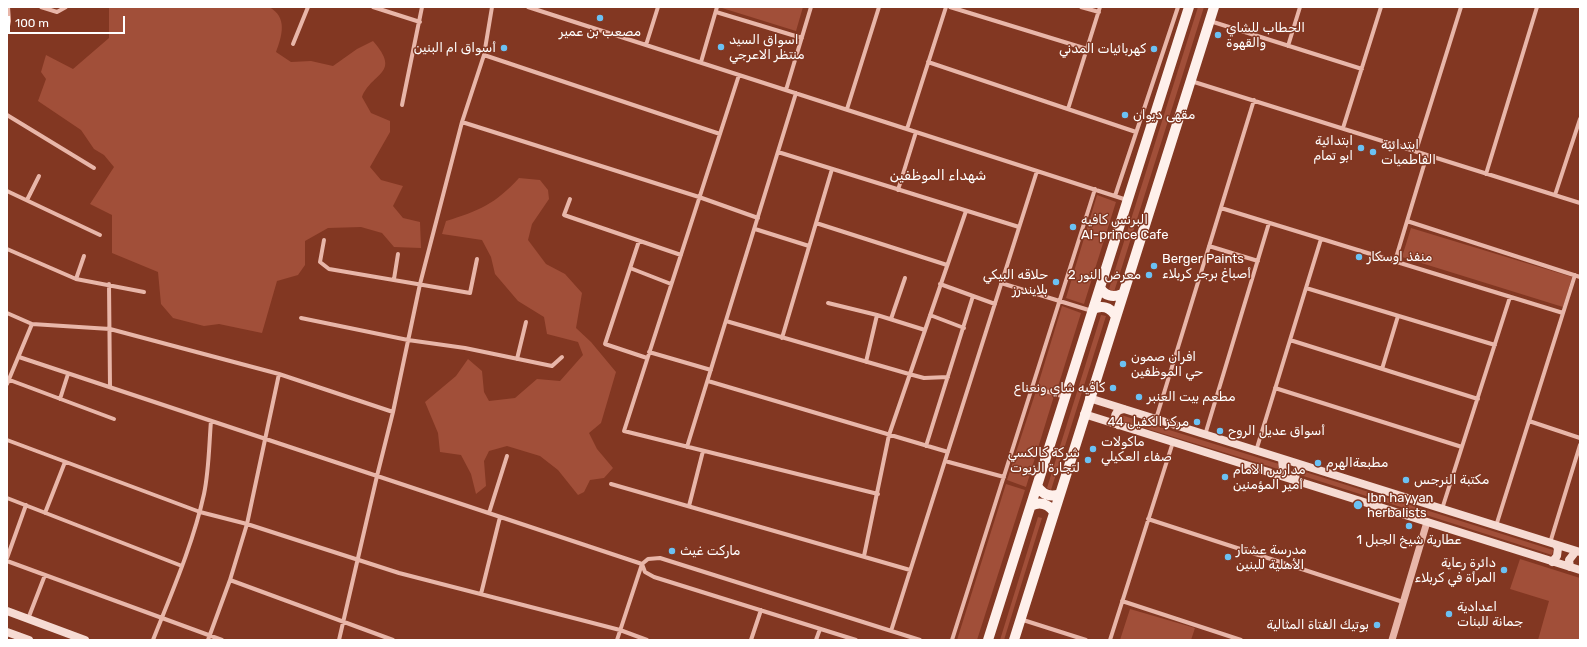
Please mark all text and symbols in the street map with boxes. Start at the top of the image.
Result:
scale bar [10,8,127,34]
marker: مصعب بن عمير [595,13,605,23]
text: 100 m [15,16,49,30]
place label: الحطاب للشاي والقهوة [1226,20,1305,51]
place label: مصعب بن عمير [559,24,641,40]
marker: الحطاب للشاي والقهوة [1213,30,1223,40]
place label: اسواق السيد منتظر الاعرجي [729,32,804,63]
place label: أسواق ام البنين [414,40,496,56]
place label: كهربائيات المدني [1059,41,1146,57]
marker: اسواق السيد منتظر الاعرجي [716,42,726,52]
marker: أسواق ام البنين [499,43,509,53]
marker: كهربائيات المدني [1149,44,1159,54]
place label: مقهى ديوان [1133,107,1195,123]
marker: مقهى ديوان [1120,110,1130,120]
place label: ابتدائية ابو تمام [1314,133,1353,164]
place label: ابتدائية الفاطميات [1381,137,1436,168]
marker: ابتدائية ابو تمام [1356,143,1366,153]
marker: ابتدائية الفاطميات [1368,147,1378,157]
district label: شهداء الموظفين [890,168,986,184]
place label: البرنس كافيه Al-prince Cafe [1081,212,1168,243]
marker: البرنس كافيه Al-prince Cafe [1068,222,1078,232]
place label: منفذ اوسكار [1367,249,1432,265]
place label: Berger Paints أصباغ برجر كربلاء [1162,251,1251,282]
marker: منفذ اوسكار [1354,252,1364,262]
marker: Berger Paints أصباغ برجر كربلاء [1149,261,1159,271]
place label: حلاقه البيكي بلايندرز [983,267,1048,298]
place label: معرض النور 2 [1068,267,1141,283]
marker: معرض النور 2 [1144,270,1154,280]
marker: حلاقه البيكي بلايندرز [1051,277,1061,287]
place label: افران صمون حي الموظفين [1131,349,1203,380]
marker: افران صمون حي الموظفين [1118,359,1128,369]
place label: كافيه شاي ونعناع [1014,380,1105,396]
marker: كافيه شاي ونعناع [1108,383,1118,393]
place label: مطعم بيت العنبر [1147,389,1235,405]
marker: مطعم بيت العنبر [1134,392,1144,402]
place label: مركز الكفيل 44 [1108,414,1189,430]
marker: مركز الكفيل 44 [1192,417,1202,427]
place label: أسواق عديل الروح [1228,423,1325,439]
marker: أسواق عديل الروح [1215,426,1225,436]
place label: ماكولات صفاء العكيلي [1101,434,1172,465]
marker: ماكولات صفاء العكيلي [1088,444,1098,454]
place label: شركة كالكسي لتجارة الزيوت [1008,445,1080,476]
marker: شركة كالكسي لتجارة الزيوت [1083,455,1093,465]
place label: مطبعةالهرم [1326,455,1388,471]
marker: مطبعةالهرم [1313,458,1323,468]
place label: مدارس الامام أمير المؤمنين [1233,462,1305,493]
marker: مدارس الامام أمير المؤمنين [1220,472,1230,482]
place label: مكتبة النرجس [1414,472,1489,488]
marker: مكتبة النرجس [1401,475,1411,485]
place label: Ibn hayyan herbalists [1367,490,1433,521]
marker: Ibn hayyan herbalists [1352,499,1364,511]
marker: عطارية شيخ الجبل 1 [1404,521,1414,531]
place label: عطارية شيخ الجبل 1 [1356,532,1462,548]
place label: مدرسة عشتار الأهلية للبنين [1236,542,1307,573]
place label: ماركت غيث [680,543,740,559]
marker: ماركت غيث [667,546,677,556]
marker: مدرسة عشتار الأهلية للبنين [1223,552,1233,562]
place label: دائرة رعاية المرأة في كربلاء [1415,555,1496,586]
marker: دائرة رعاية المرأة في كربلاء [1499,565,1509,575]
place label: اعدادية جمانة للبنات [1457,599,1523,630]
marker: اعدادية جمانة للبنات [1444,609,1454,619]
place label: بوتيك الفتاة المثالية [1266,617,1369,633]
marker: بوتيك الفتاة المثالية [1372,620,1382,630]

